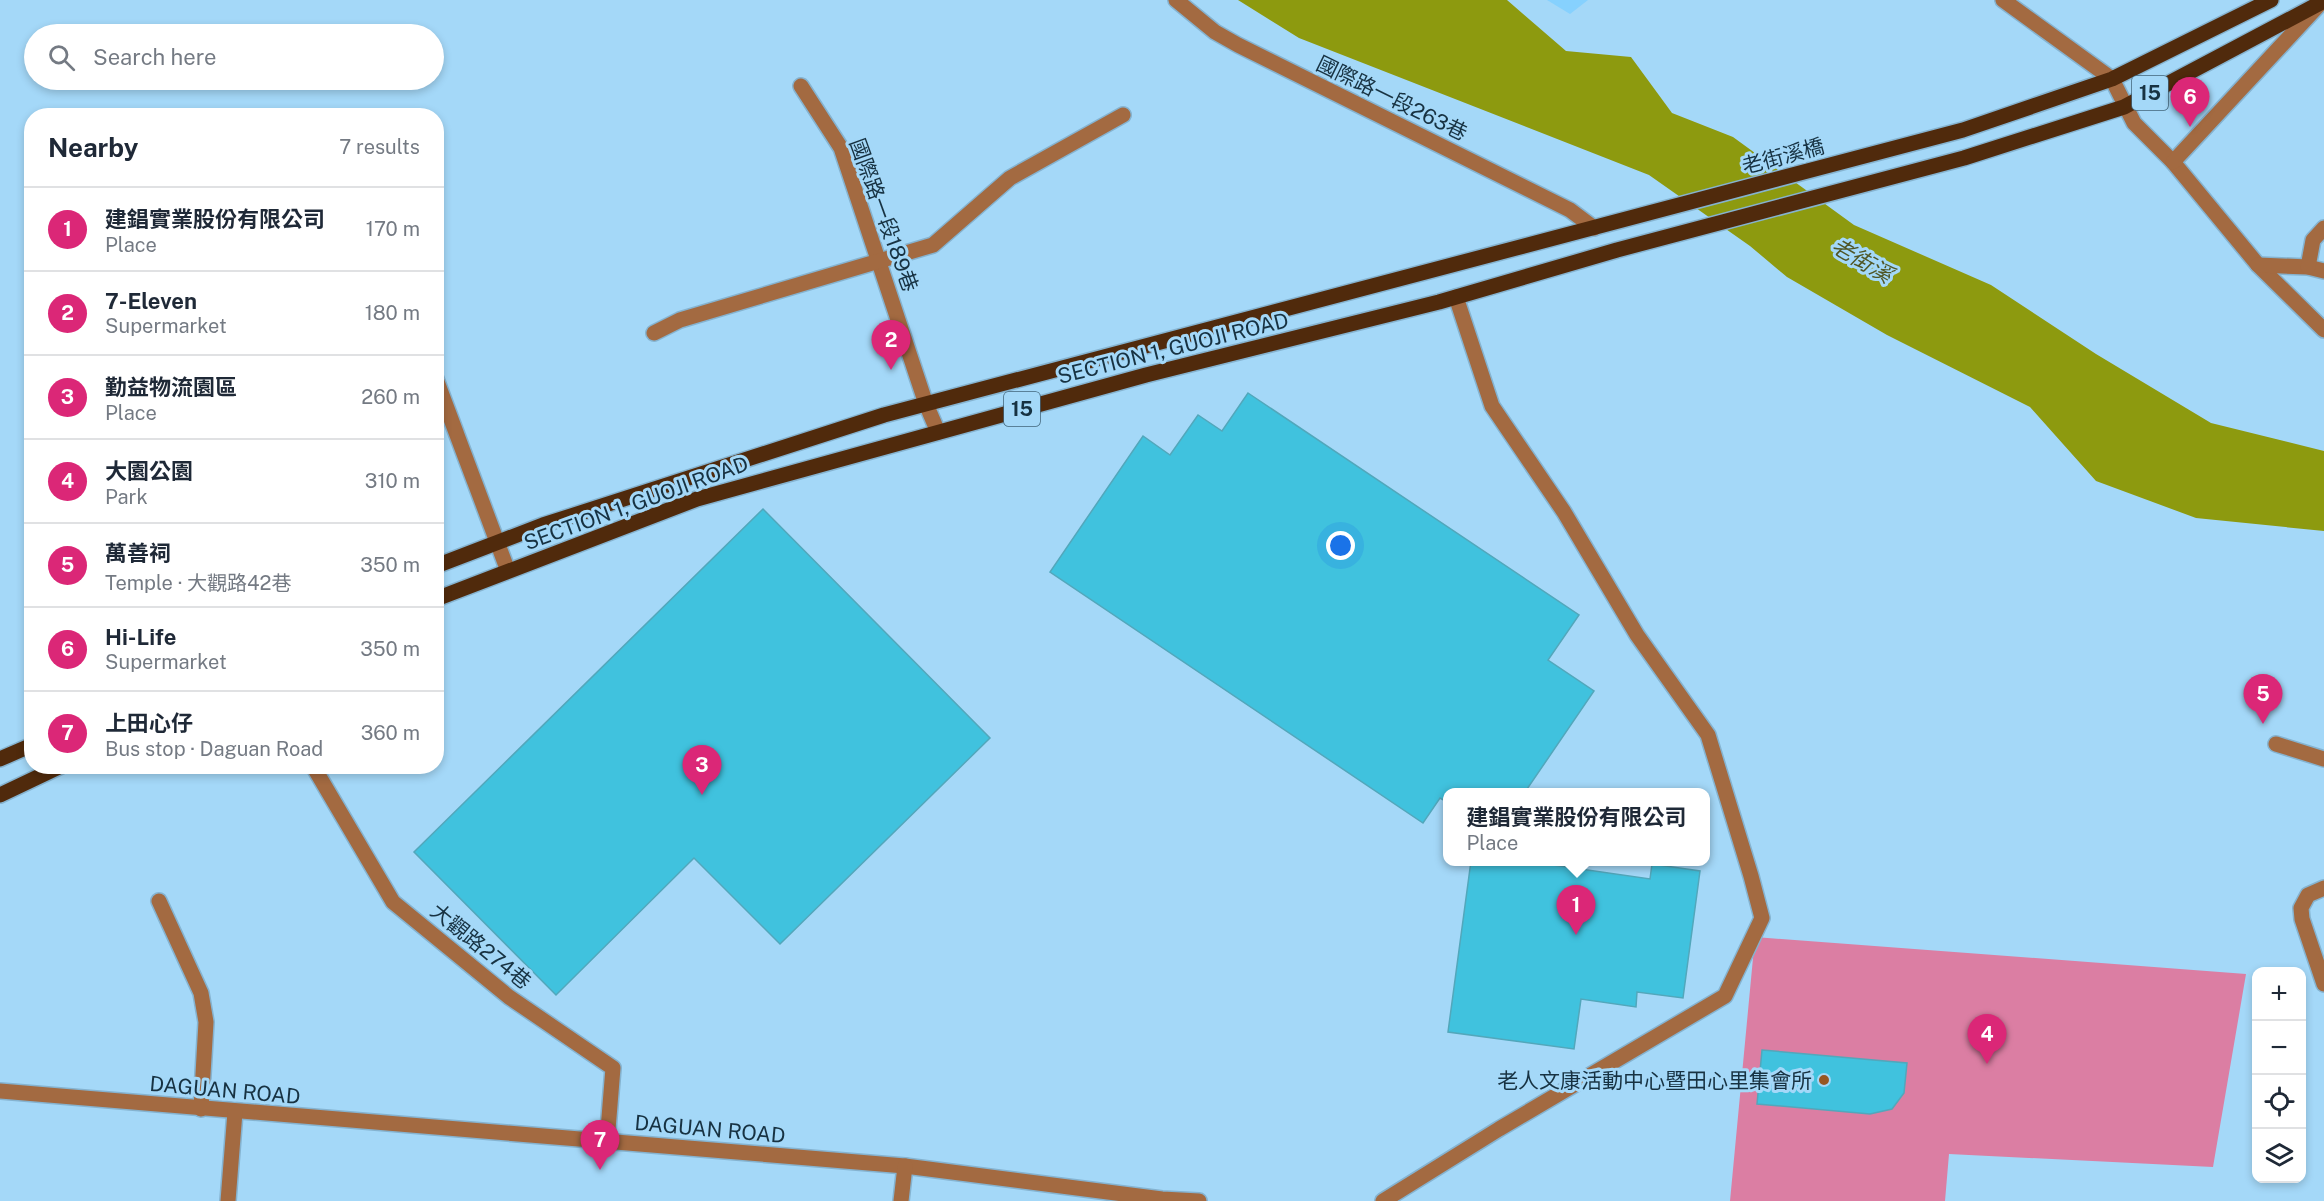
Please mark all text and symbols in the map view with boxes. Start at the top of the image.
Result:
search box [24,24,444,90]
icon: search [45,41,78,74]
text: Search here [93,44,217,70]
street label: 國際路一段263巷 [1313,51,1471,145]
road number: 15 [2132,76,2168,110]
pin: 6 [2170,78,2210,127]
text: Nearby [48,132,138,163]
street label: 老街溪橋 [1739,133,1827,179]
text: 7 results [339,135,420,159]
street label: 國際路一段189巷 [845,135,923,295]
text: 建錩實業股份有限公司 [105,206,325,232]
text: 1 [63,217,72,241]
text: 170 m [366,217,420,241]
water label: 老街溪 [1827,232,1900,289]
text: Place [105,233,157,257]
text: 7-Eleven [105,288,197,314]
text: 2 [61,301,74,325]
text: 180 m [365,301,420,325]
street label: SECTION 1, GUOJI ROAD [1055,307,1291,389]
text: Supermarket [105,314,227,338]
pin: 2 [872,320,910,370]
text: 勤益物流園區 [105,374,237,400]
text: 3 [61,385,74,409]
text: 260 m [361,385,420,409]
road number: 15 [1004,392,1040,426]
text: Place [105,401,157,425]
street label: SECTION 1, GUOJI ROAD [520,451,752,555]
text: 大園公園 [105,458,193,484]
text: 4 [61,469,74,493]
text: 310 m [365,469,420,493]
text: Park [105,485,148,509]
your location [1326,531,1355,560]
text: 萬善祠 [105,540,171,566]
text: 5 [61,553,74,577]
text: 350 m [360,553,420,577]
text: Temple · 大觀路42巷 [105,571,291,595]
text: Hi-Life [105,624,176,650]
text: 6 [61,637,74,661]
text: 350 m [360,637,420,661]
text: Supermarket [105,650,227,674]
pin: 5 [2244,674,2282,724]
text: 上田心仔 [105,710,193,736]
text: 7 [61,721,74,745]
text: 360 m [361,721,420,745]
text: Bus stop · Daguan Road [105,737,323,761]
pin: 3 [682,746,722,795]
popup [1443,788,1710,866]
text: 建錩實業股份有限公司 [1466,804,1687,830]
text: Place [1466,831,1518,855]
pin: 1 [1556,886,1596,935]
street label: 大觀路274巷 [426,898,536,994]
map controls [2252,967,2306,1183]
button: + [2252,967,2306,1021]
pin: 4 [1968,1014,2006,1064]
button: − [2252,1021,2306,1075]
place label: 老人文康活動中心暨田心里集會所 [1497,1068,1812,1093]
street label: DAGUAN ROAD [148,1071,302,1109]
marker: 老人文康活動中心暨田心里集會所 [1817,1073,1831,1087]
button: locate [2252,1075,2306,1129]
street label: DAGUAN ROAD [633,1110,787,1148]
pin: 7 [580,1120,620,1170]
button: layers [2252,1129,2306,1183]

